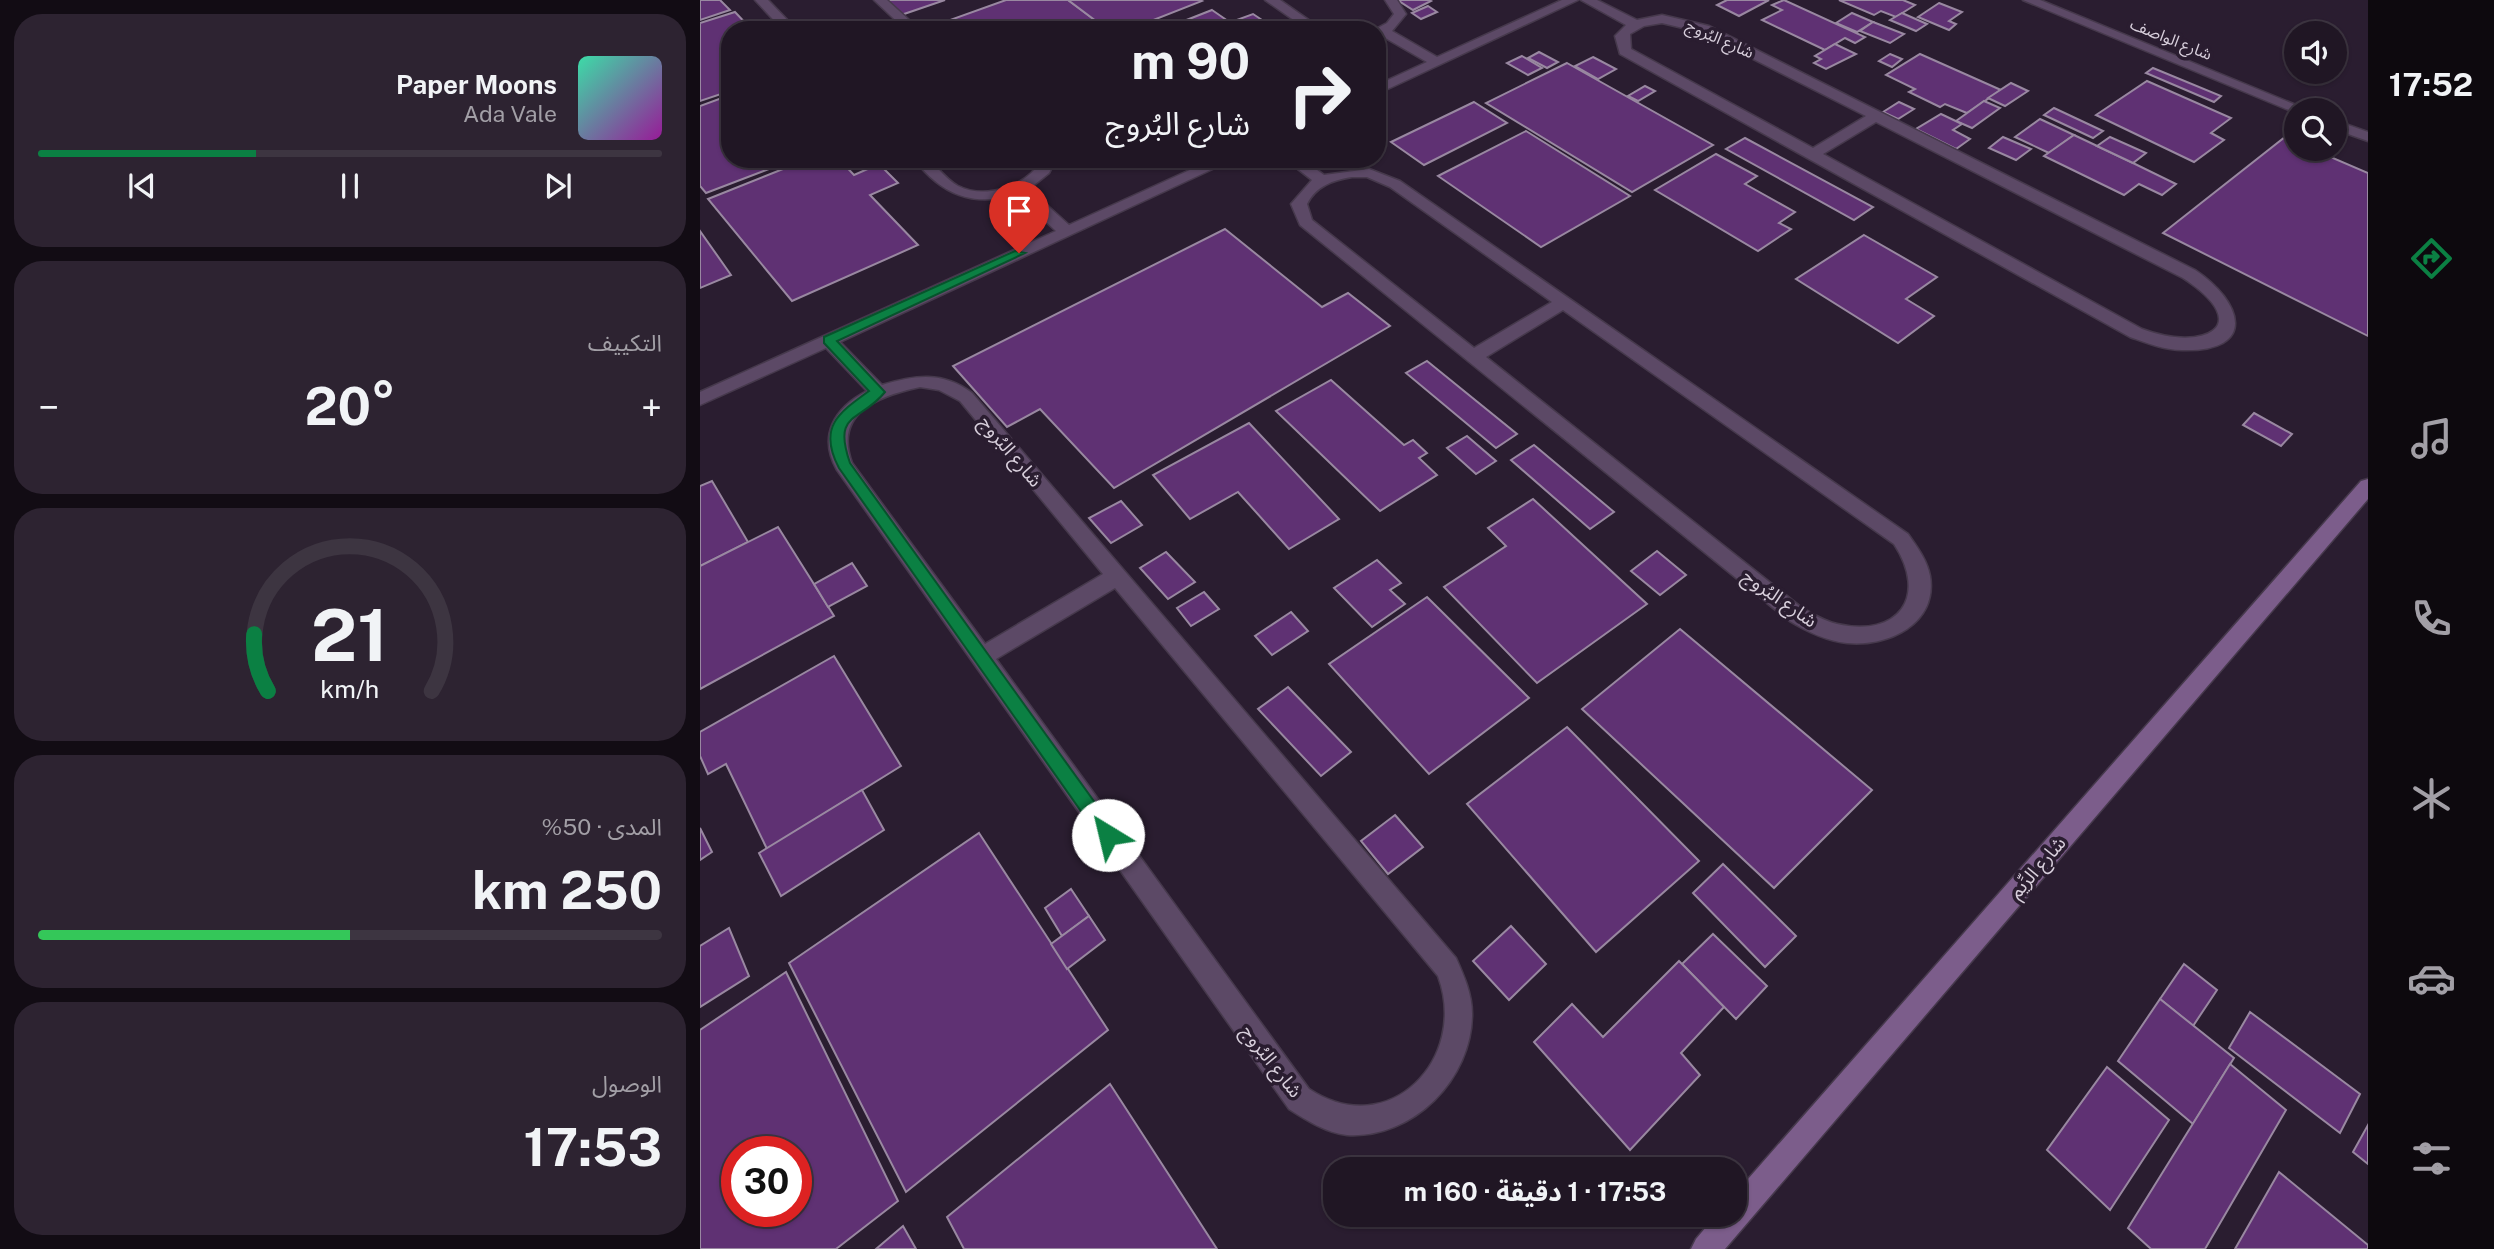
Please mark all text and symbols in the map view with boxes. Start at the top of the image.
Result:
street label: شارع الواصف [2126,14,2215,67]
street label: شارع البُروج [1682,16,1757,65]
map controls [2284,21,2347,161]
button: sound [2284,21,2347,84]
text: 90 m [1131,32,1250,90]
icon: right [1274,49,1365,140]
text: 17:52 [2389,66,2473,103]
text: Paper Moons [396,69,557,100]
button: search [2284,98,2347,161]
text: Ada Vale [463,100,557,127]
text: شارع البُروج [1106,105,1250,142]
icon: previous [123,167,161,205]
icon: pause [331,167,369,205]
icon: next [539,167,577,205]
pin [989,181,1049,253]
icon: arrive [1000,192,1038,230]
icon: directions [2407,234,2456,283]
text: التكييف [588,329,662,356]
text: 20° [304,376,396,437]
text: − [38,385,59,430]
text: + [641,385,662,430]
street label: شارع البُروج [973,411,1047,493]
icon: music [2407,414,2456,463]
street label: شارع البُروج [1737,564,1821,634]
text: 21 [311,592,389,677]
icon: phone [2407,594,2456,643]
text: km/h [321,673,379,703]
icon: climate [2407,774,2456,823]
position arrow [1071,798,1145,872]
text: المدى · 50% [542,813,662,840]
street label: شارع الرِّيم [2004,832,2073,905]
text: 250 km [472,860,662,921]
icon: car [2407,954,2456,1003]
street label: شارع البُروج [1235,1020,1307,1103]
text: الوصول [592,1070,662,1097]
text: 17:53 [523,1117,662,1178]
icon: filters [2407,1134,2456,1183]
speed limit sign: 30 [721,1136,812,1227]
text: 17:53 · 1 دقيقة · 160 m [1404,1176,1666,1207]

